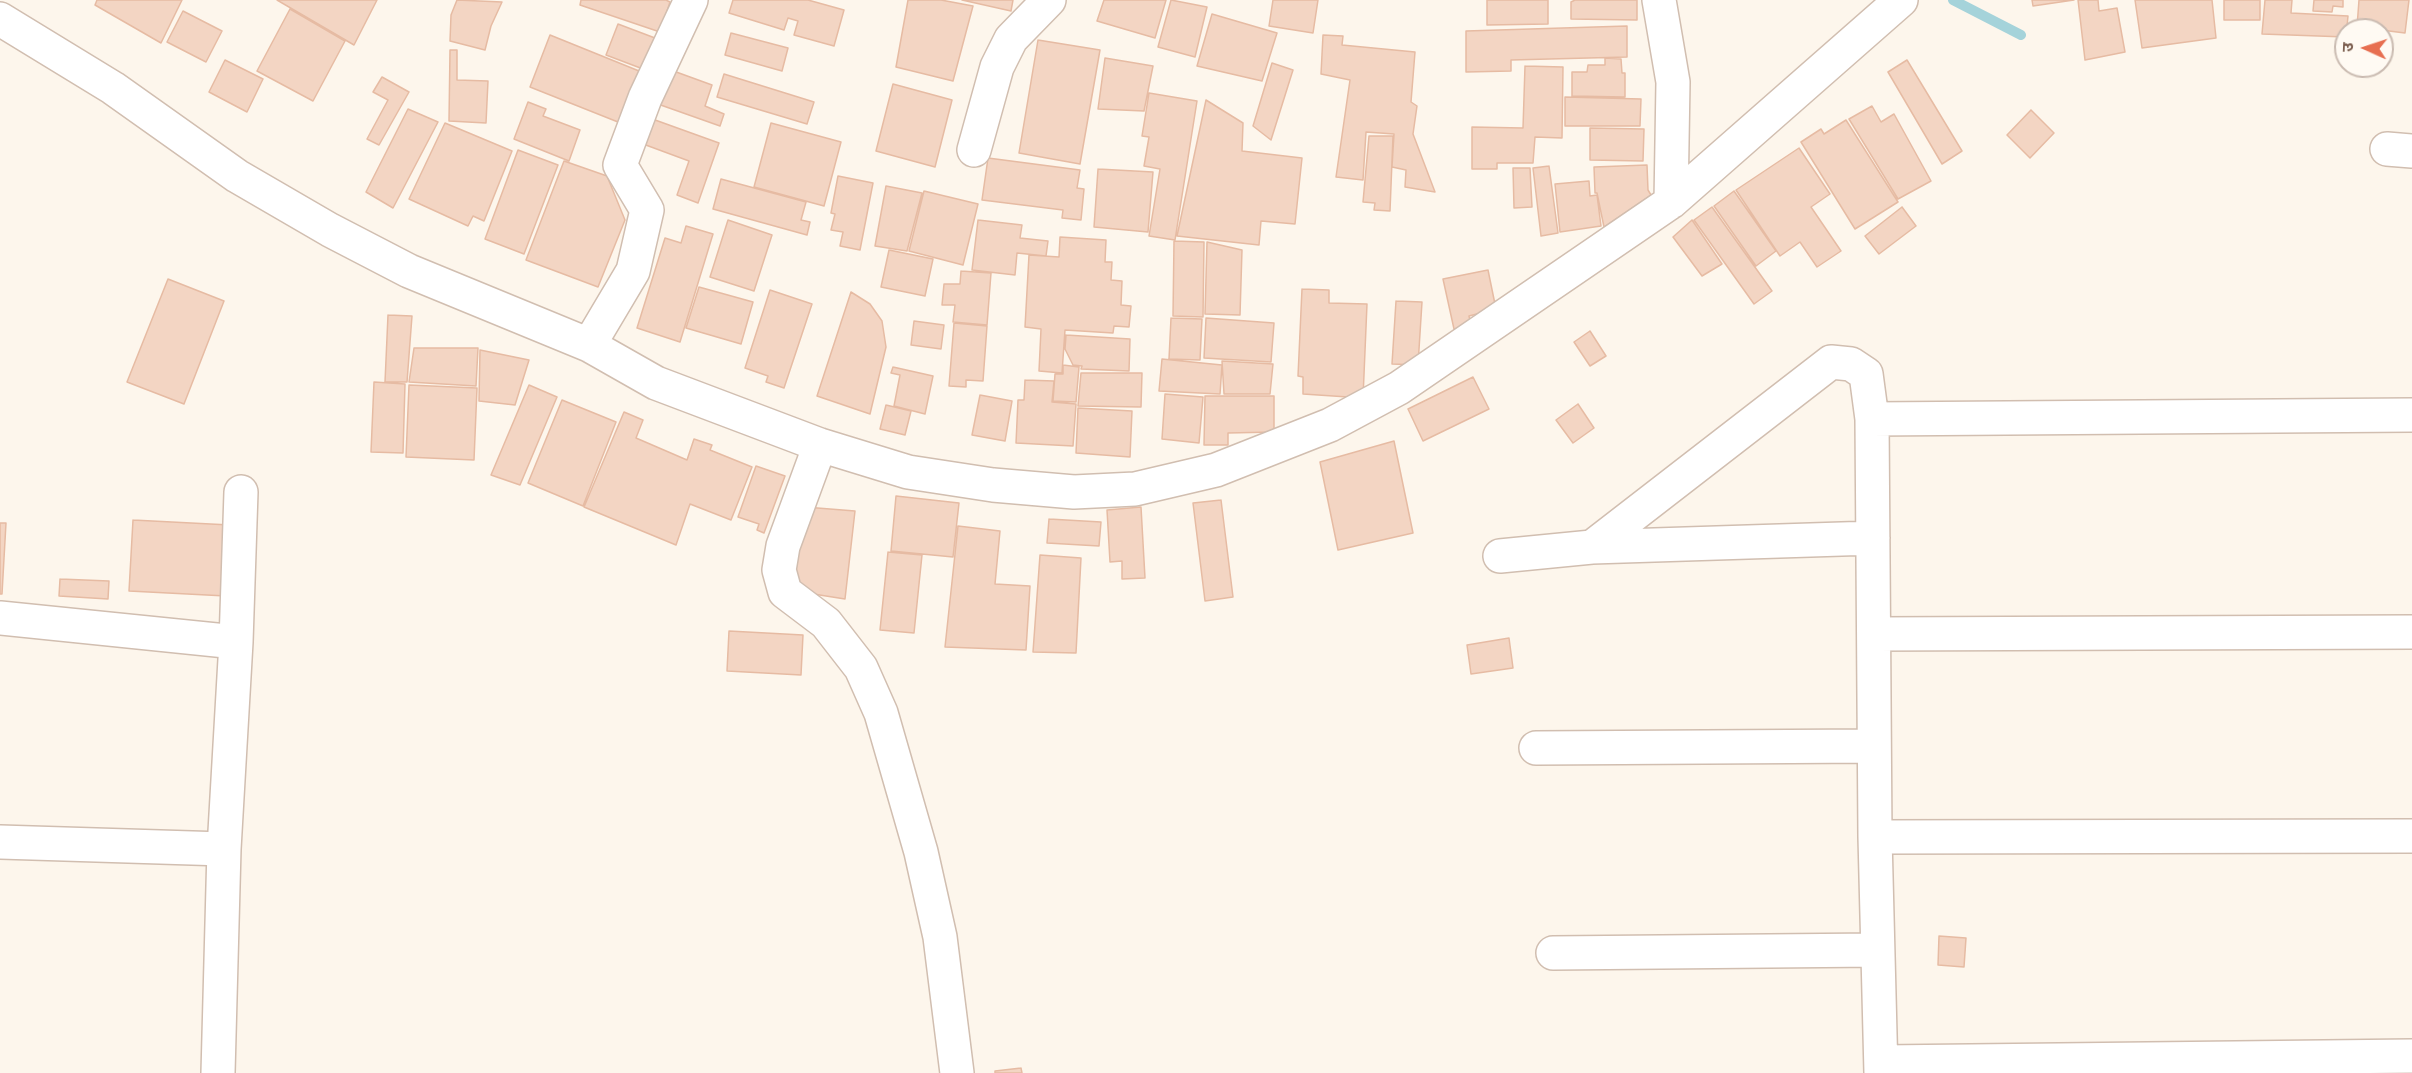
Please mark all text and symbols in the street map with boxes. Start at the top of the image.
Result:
north arrow [2334,18,2394,78]
text: उ [2338,42,2357,52]

